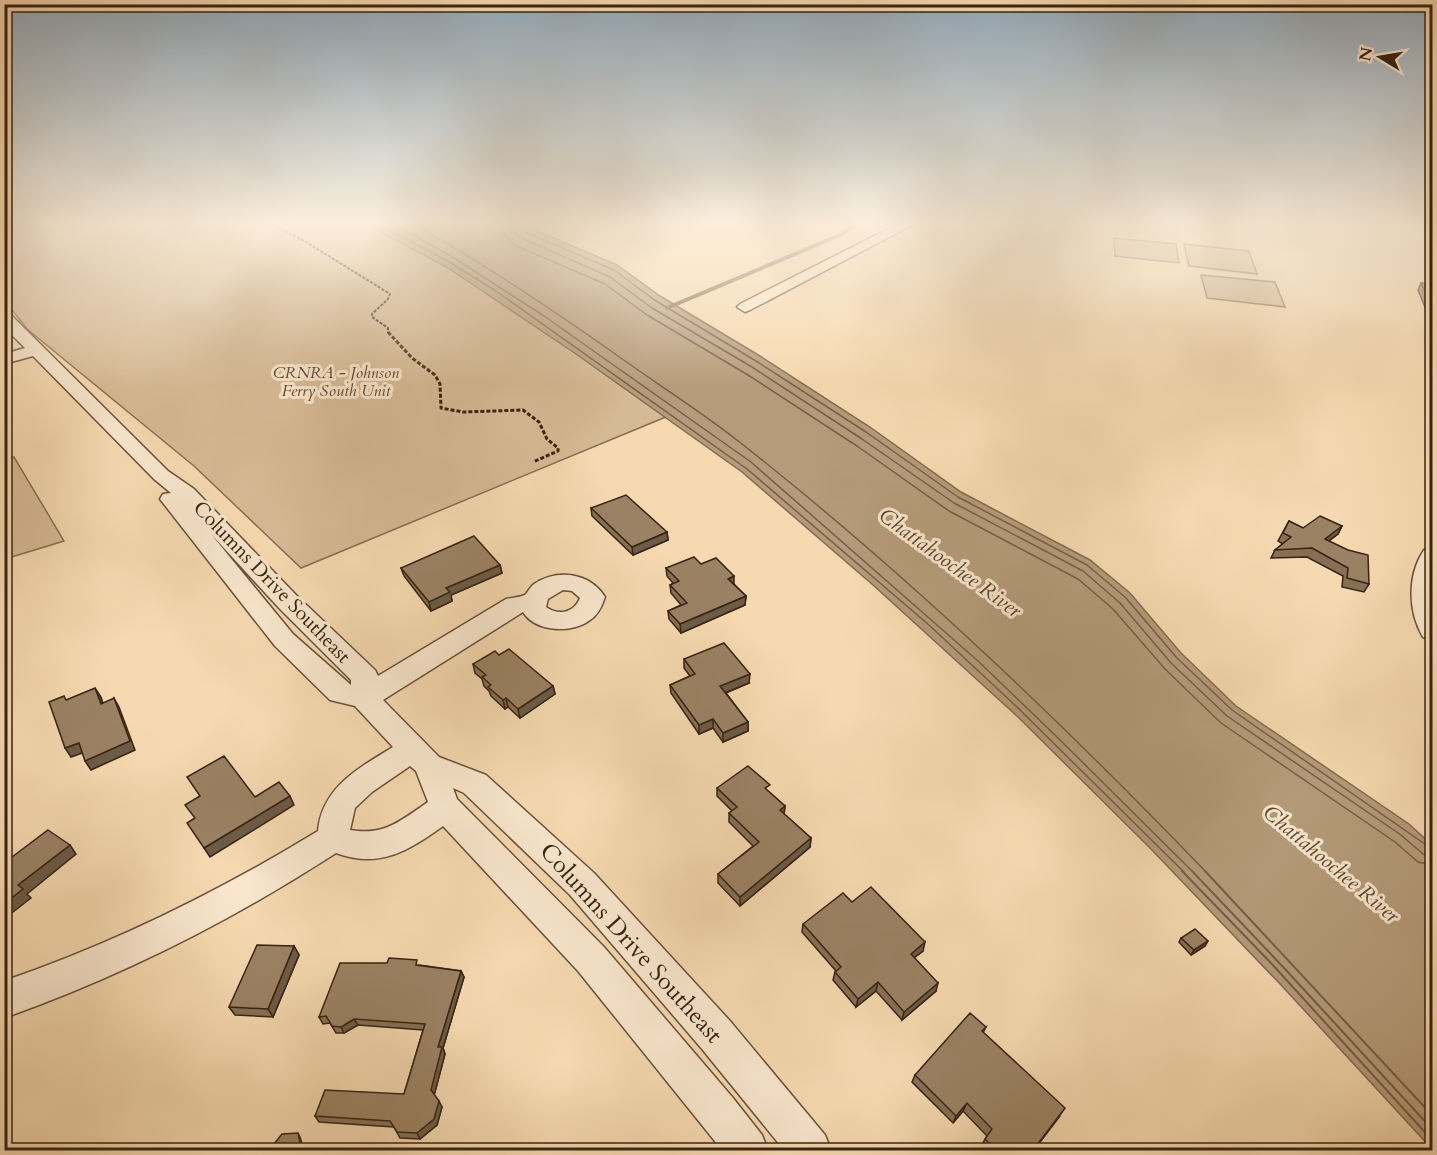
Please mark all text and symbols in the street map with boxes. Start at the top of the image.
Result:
north arrow [1350,27,1410,87]
text: N [1354,45,1378,63]
park label: CRNRA - Johnson Ferry South Unit [273,362,399,402]
street label: Columns Drive Southeast [187,495,357,670]
water label: Chattahoochee River [873,501,1028,625]
water label: Chattahoochee River [1257,798,1406,930]
street label: Columns Drive Southeast [532,836,730,1051]

